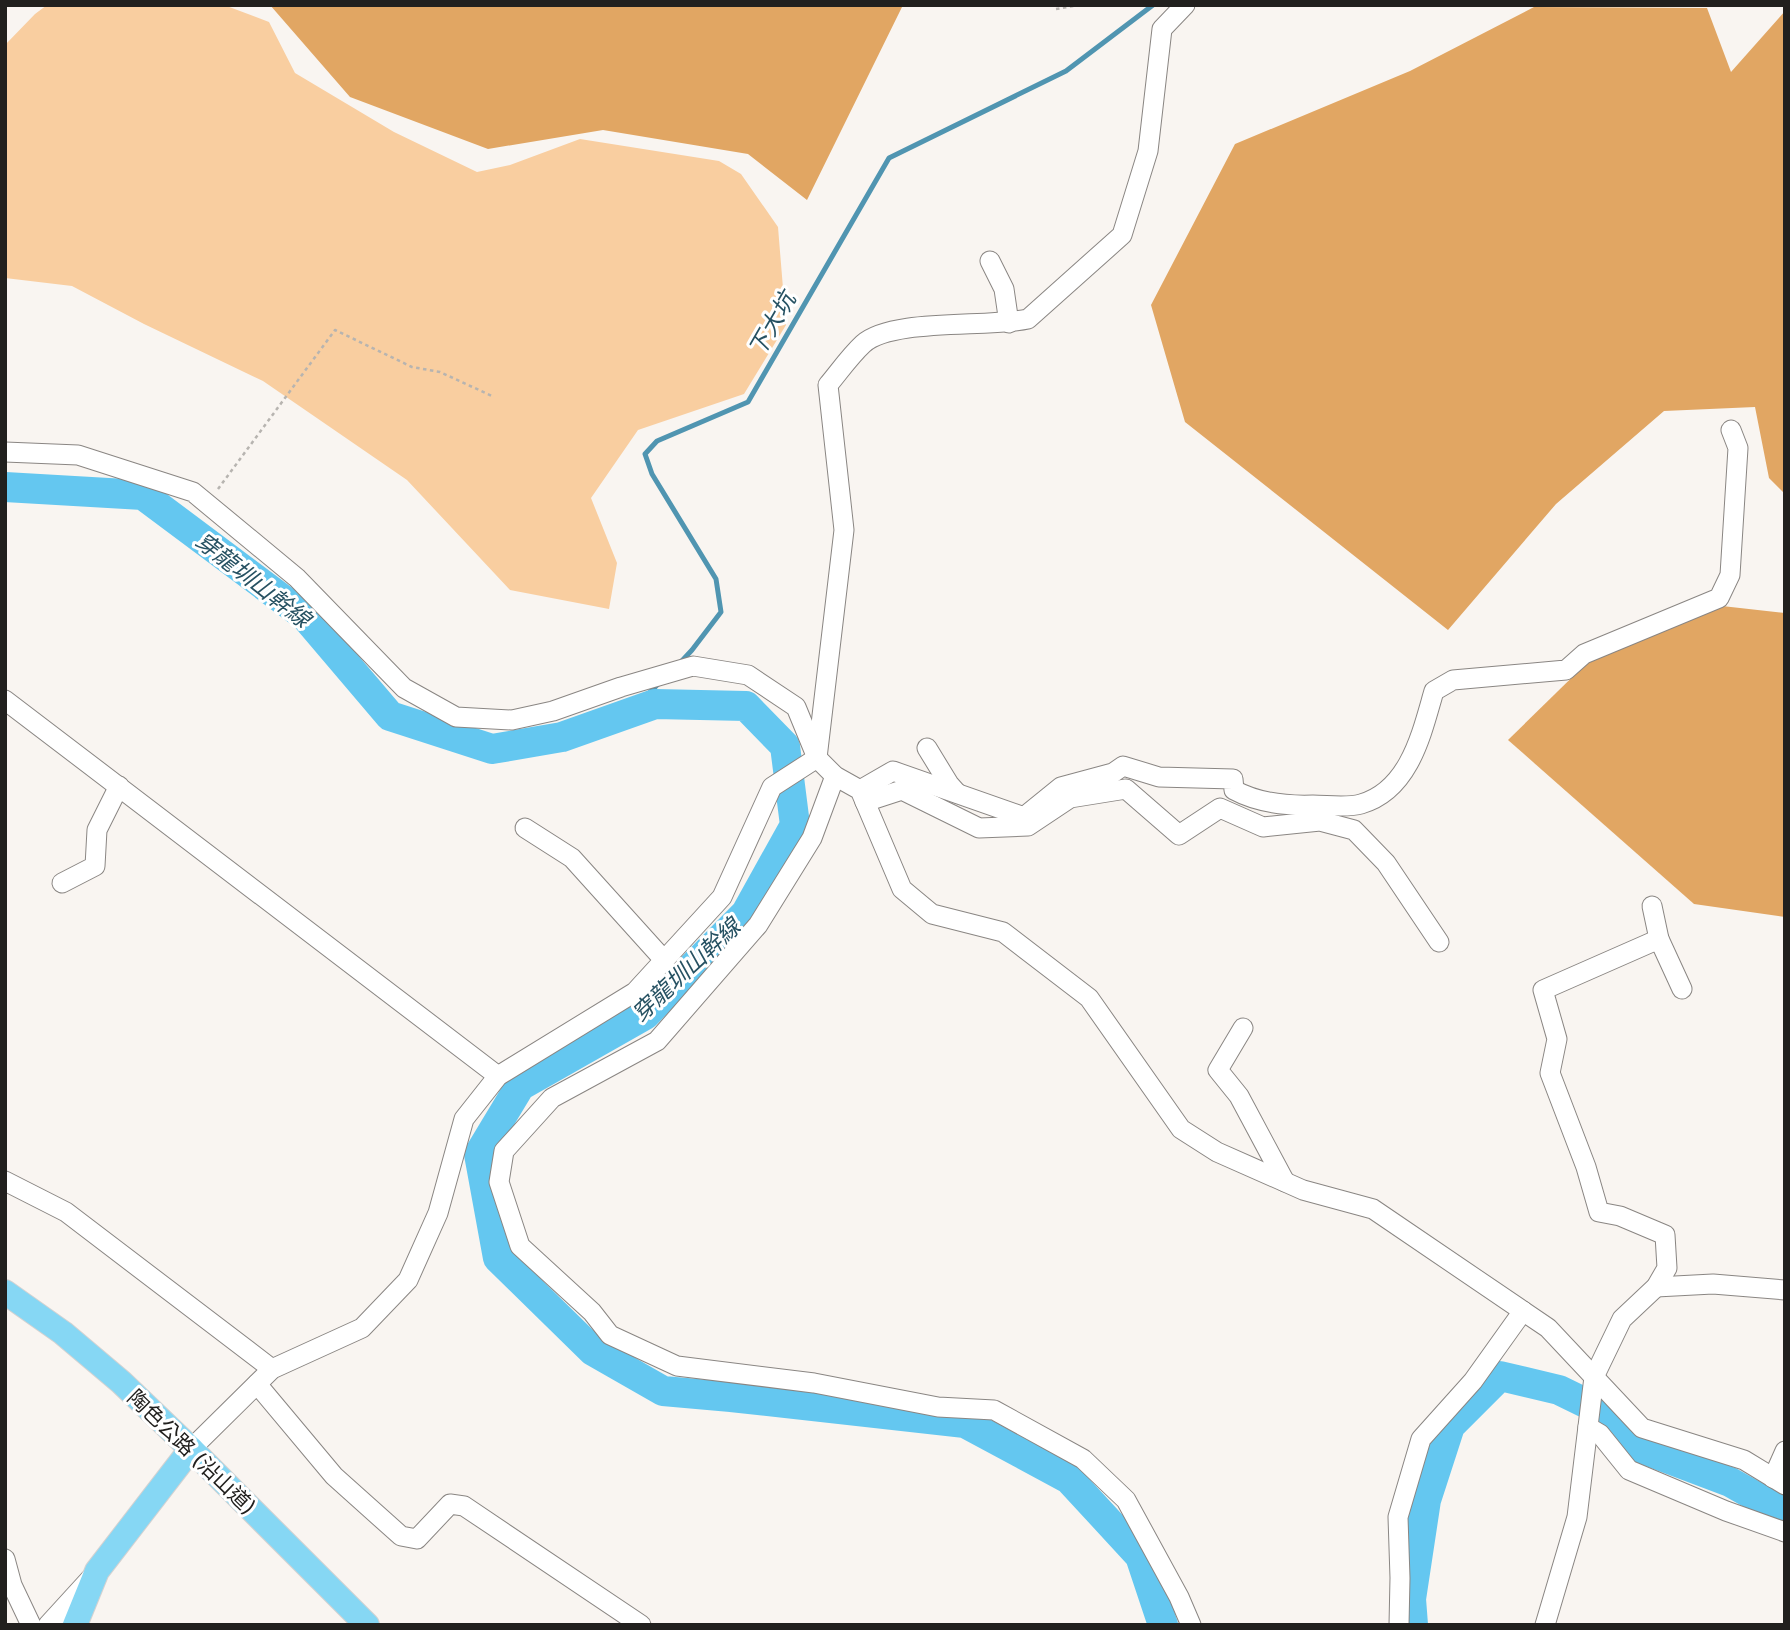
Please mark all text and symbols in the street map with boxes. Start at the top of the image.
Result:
water label: 下大坑 [743,285,803,361]
water label: 穿龍圳山幹線 [190,526,318,635]
water label: 穿龍圳山幹線 [626,911,748,1027]
street label: 陶色公路 (沿山道) [123,1385,261,1519]

